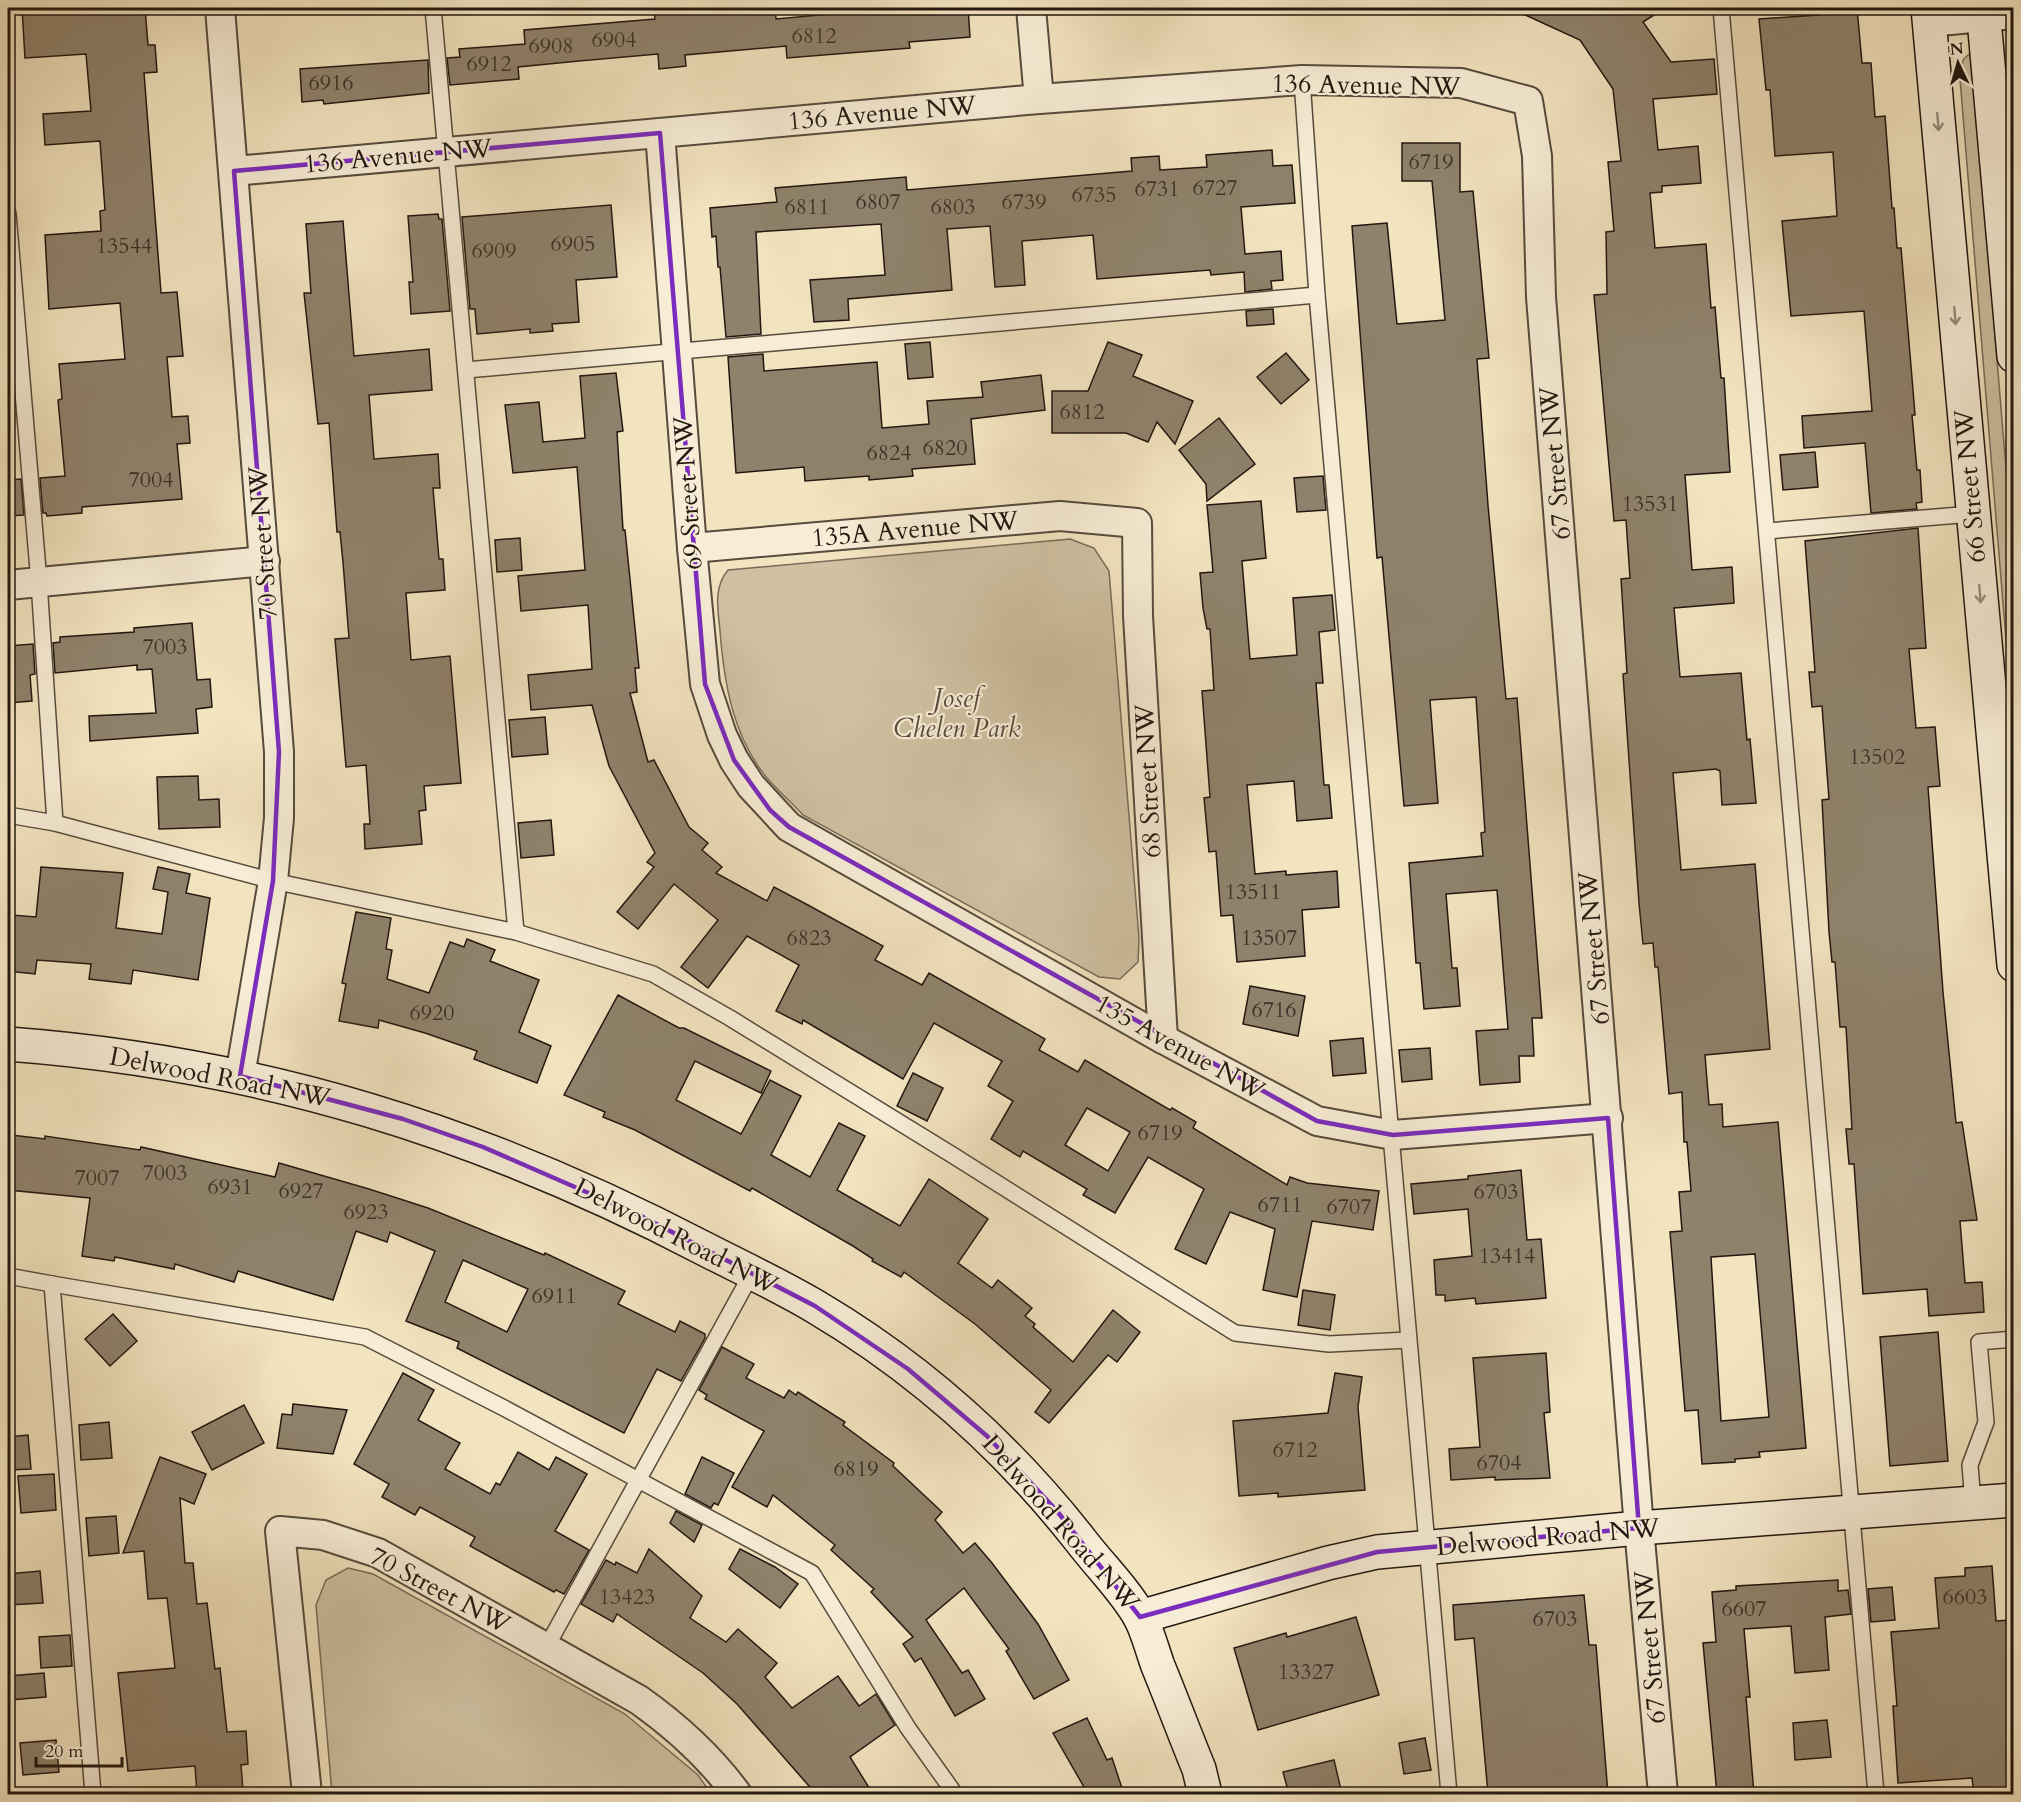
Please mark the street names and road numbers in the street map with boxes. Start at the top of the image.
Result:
street label: 136 Avenue NW [1271,66,1461,104]
street label: 136 Avenue NW [786,87,978,139]
street label: 136 Avenue NW [302,130,494,182]
street label: 67 Street NW [1531,384,1579,541]
street label: 66 Street NW [1946,407,1994,564]
street label: 69 Street NW [665,415,711,571]
street label: 70 Street NW [240,465,286,621]
street label: 135A Avenue NW [810,502,1020,555]
street label: 68 Street NW [1126,703,1170,859]
street label: 67 Street NW [1570,869,1618,1026]
street label: 135 Avenue NW [1089,986,1271,1108]
street label: Delwood Road NW [107,1038,334,1116]
street label: Delwood Road NW [568,1169,784,1303]
street label: Delwood Road NW [974,1427,1148,1619]
street label: Delwood Road NW [1435,1510,1662,1564]
street label: 70 Street NW [364,1538,516,1642]
street label: 67 Street NW [1626,1568,1674,1725]

